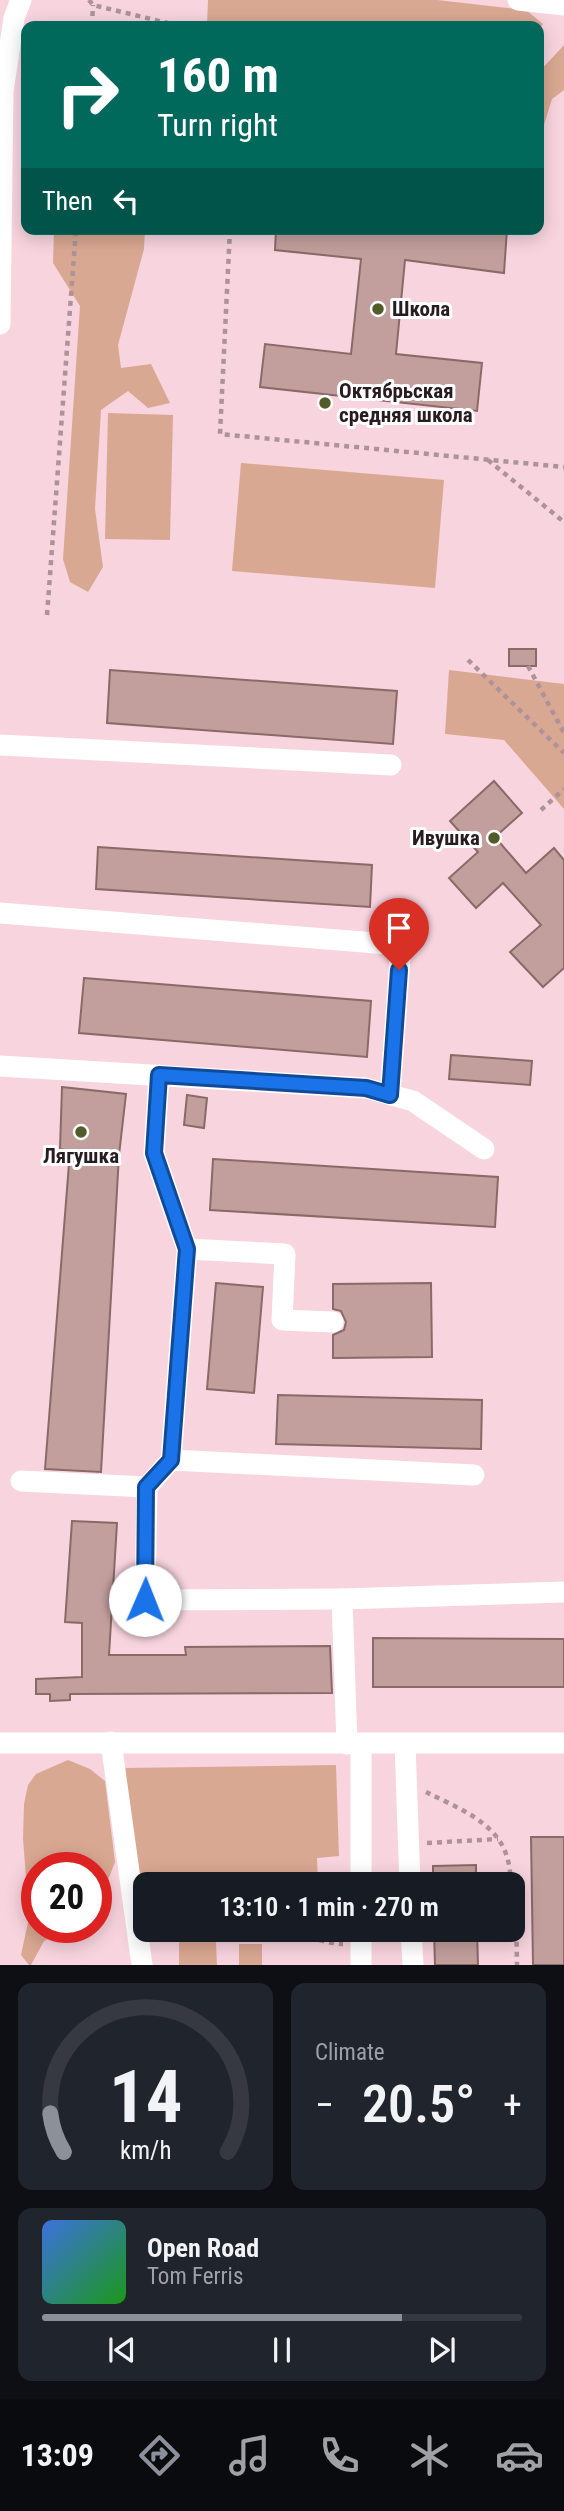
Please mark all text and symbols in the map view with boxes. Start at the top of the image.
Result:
text: 160 m [157,47,279,104]
icon: right [42,49,133,140]
text: Turn right [157,106,278,144]
icon: left [107,182,145,220]
text: Then [42,186,93,216]
place label: Школа [392,297,450,321]
marker: Школа [370,301,386,317]
place label: Октябрьская средняя школа [339,379,473,427]
marker: Октябрьская средняя школа [317,395,333,411]
place label: Ивушка [412,826,480,850]
marker: Ивушка [486,830,502,846]
pin [369,898,429,970]
icon: arrive [380,909,418,947]
marker: Лягушка [73,1124,89,1140]
place label: Лягушка [43,1144,119,1168]
position arrow [108,1563,182,1637]
speed limit sign: 20 [21,1852,112,1943]
text: 13:10 · 1 min · 270 m [219,1892,439,1922]
text: Climate [315,2039,385,2066]
text: 14 [109,2055,182,2141]
text: 20.5° [362,2074,475,2135]
text: − [315,2083,334,2127]
text: + [503,2083,522,2127]
text: km/h [120,2136,171,2165]
text: Open Road [147,2233,259,2263]
text: Tom Ferris [147,2263,243,2290]
icon: previous [103,2331,141,2369]
icon: pause [263,2331,301,2369]
icon: next [423,2331,461,2369]
icon: directions [135,2431,184,2480]
icon: music [225,2431,274,2480]
icon: phone [315,2431,364,2480]
icon: climate [405,2431,454,2480]
icon: car [495,2431,544,2480]
text: 13:09 [20,2436,94,2474]

